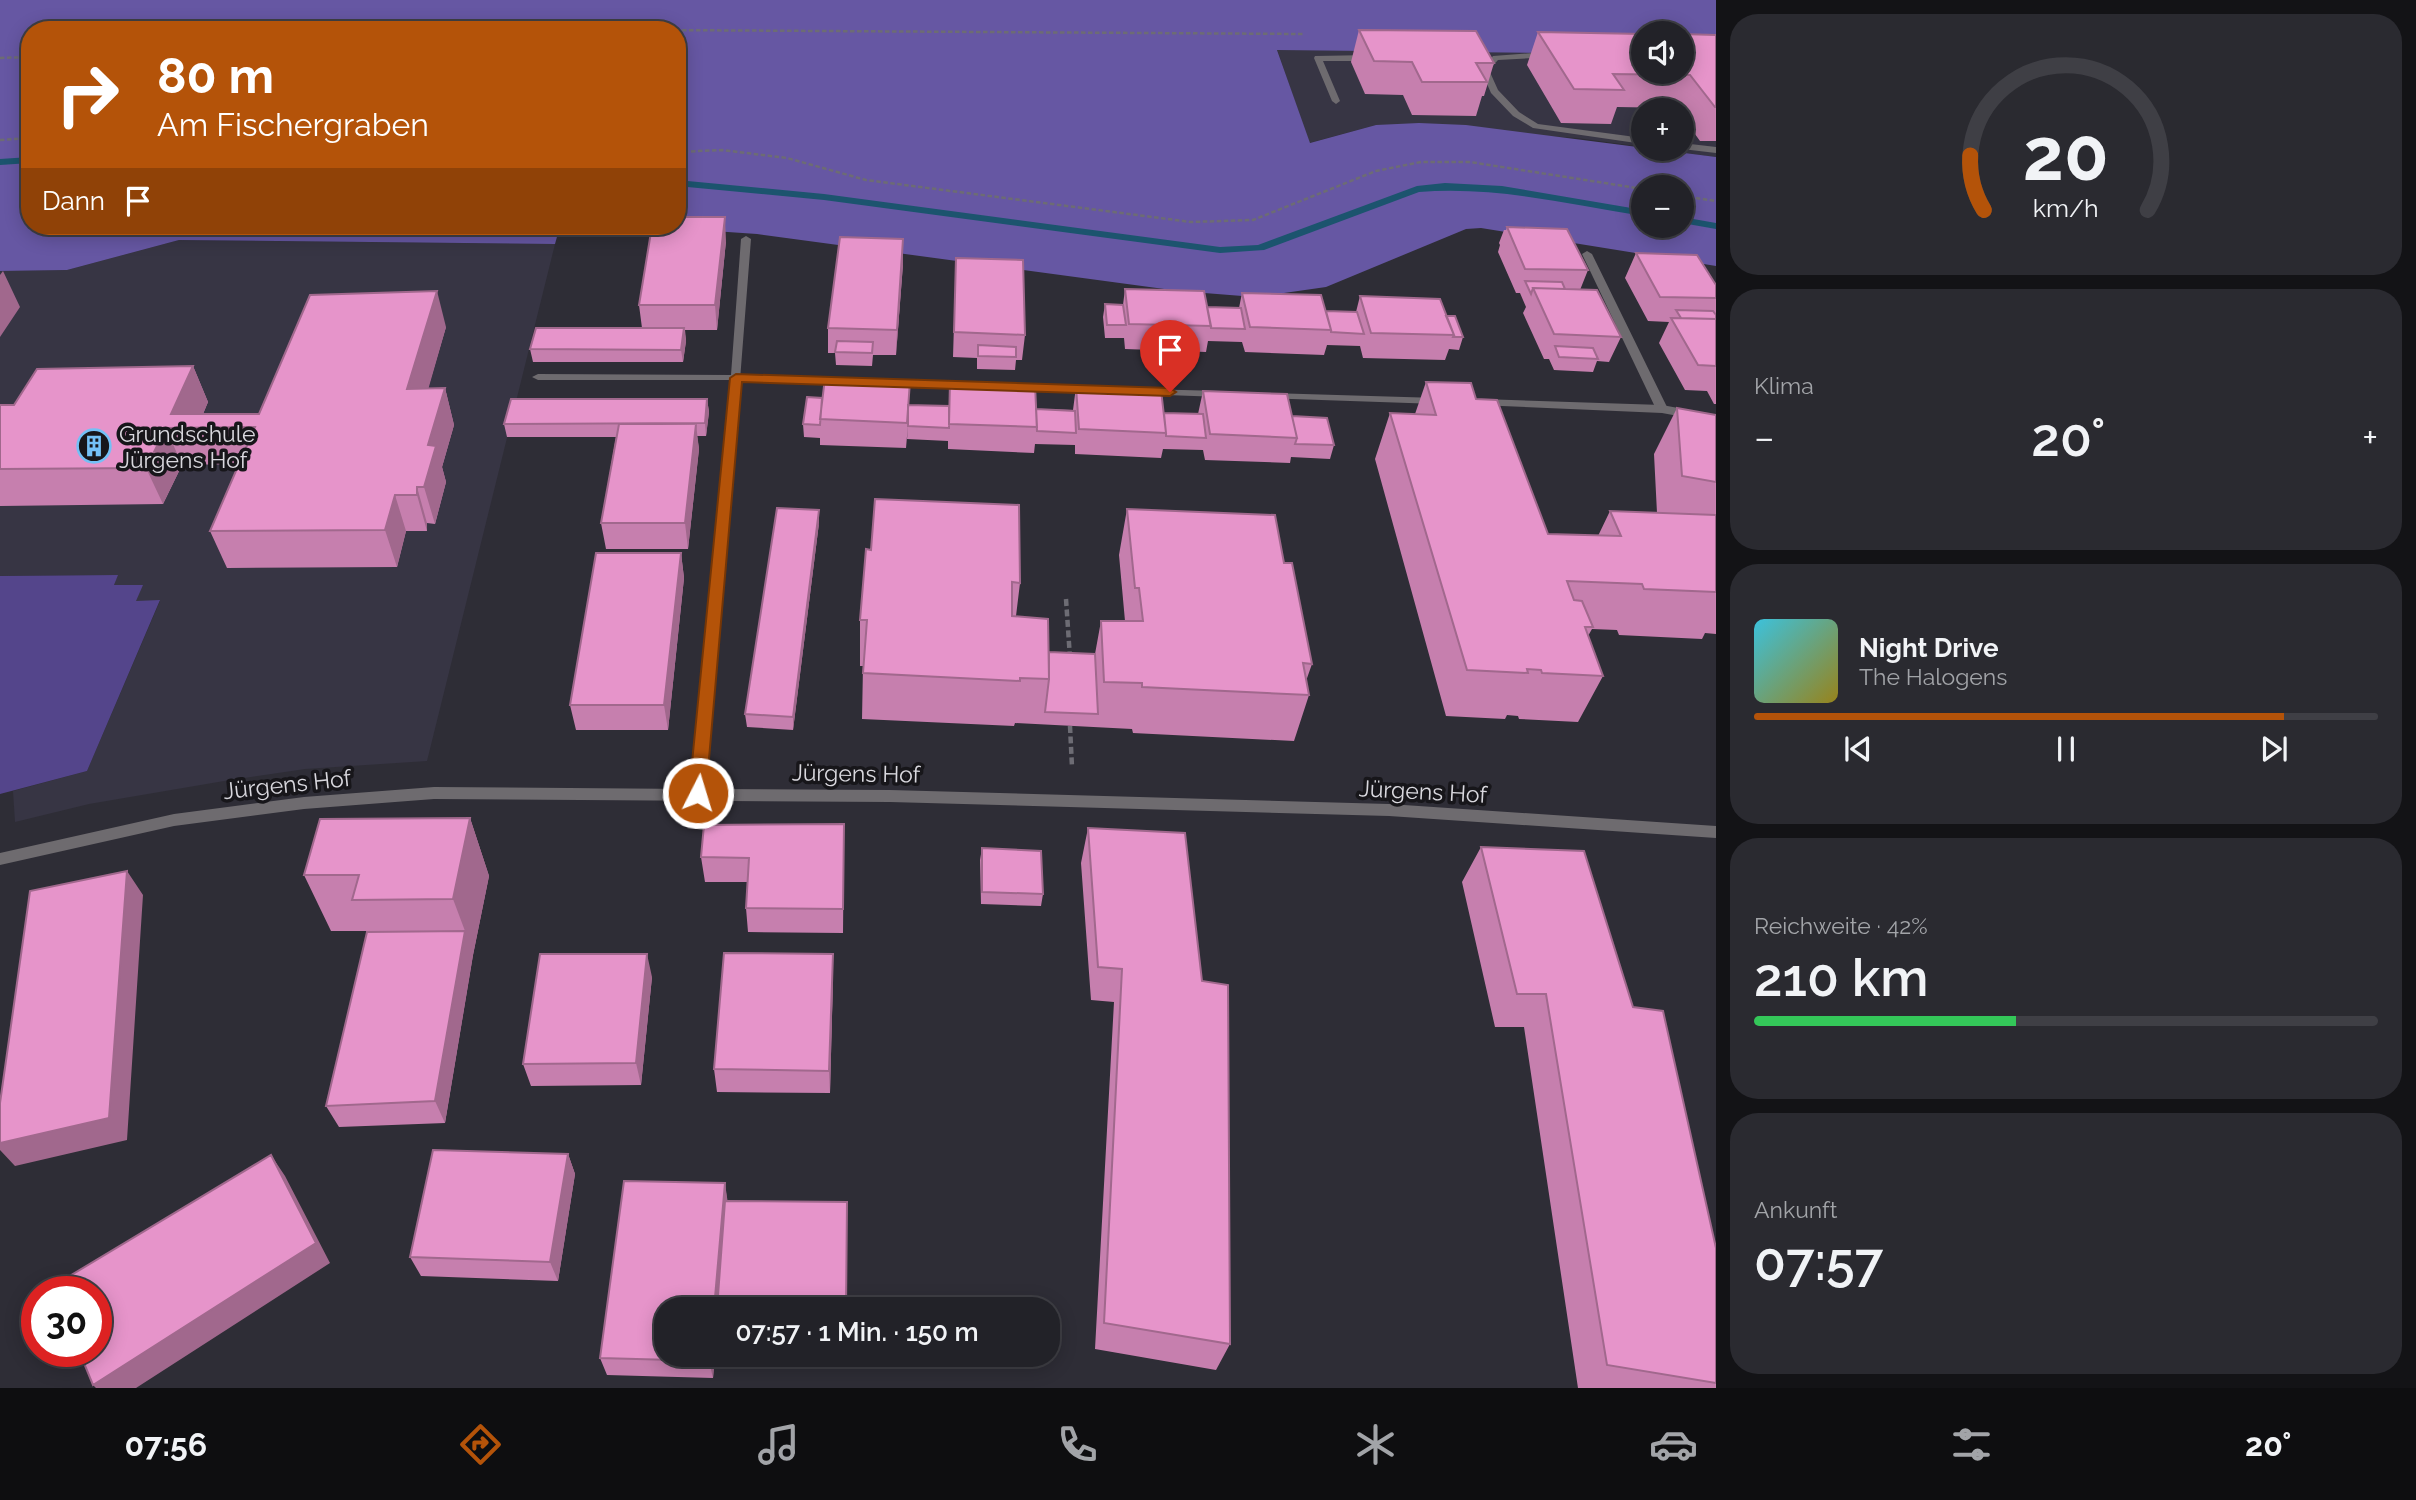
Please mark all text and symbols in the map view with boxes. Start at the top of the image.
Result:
map controls [1631,21,1694,238]
button: sound [1631,21,1694,84]
text: 80 m [157,47,274,104]
icon: right [42,49,133,140]
button: + [1631,98,1694,161]
text: Am Fischergraben [157,106,429,143]
text: 20 [2023,113,2109,198]
button: − [1631,175,1694,238]
icon: arrive [119,182,157,220]
text: Dann [42,186,105,216]
text: km/h [2033,193,2099,223]
pin [1140,320,1200,392]
icon: arrive [1151,331,1189,369]
text: Klima [1754,372,1814,399]
text: 20° [2031,407,2105,468]
text: − [1754,415,1774,460]
text: + [2362,415,2378,460]
place label: Grundschule Jürgens Hof [119,420,255,473]
building icon: Grundschule Jürgens Hof [75,427,113,465]
text: Night Drive [1859,633,1998,663]
text: The Halogens [1859,663,2007,690]
icon: previous [1839,730,1877,768]
icon: pause [2047,730,2085,768]
icon: next [2255,730,2293,768]
position arrow [661,756,735,830]
street label: Jürgens Hof [792,758,922,788]
street label: Jürgens Hof [222,764,354,804]
street label: Jürgens Hof [1358,774,1489,808]
text: Reichweite · 42% [1754,912,1928,939]
text: 210 km [1754,947,1929,1008]
text: Ankunft [1754,1196,1837,1223]
text: 07:57 [1754,1231,1883,1292]
speed limit sign: 30 [21,1276,112,1367]
text: 07:57 · 1 Min. · 150 m [735,1317,979,1347]
icon: directions [456,1420,505,1469]
icon: music [754,1420,803,1469]
icon: phone [1053,1420,1102,1469]
icon: climate [1351,1420,1400,1469]
icon: car [1649,1420,1698,1469]
icon: filters [1947,1420,1996,1469]
text: 07:56 [125,1426,207,1463]
text: 20° [2245,1426,2291,1463]

